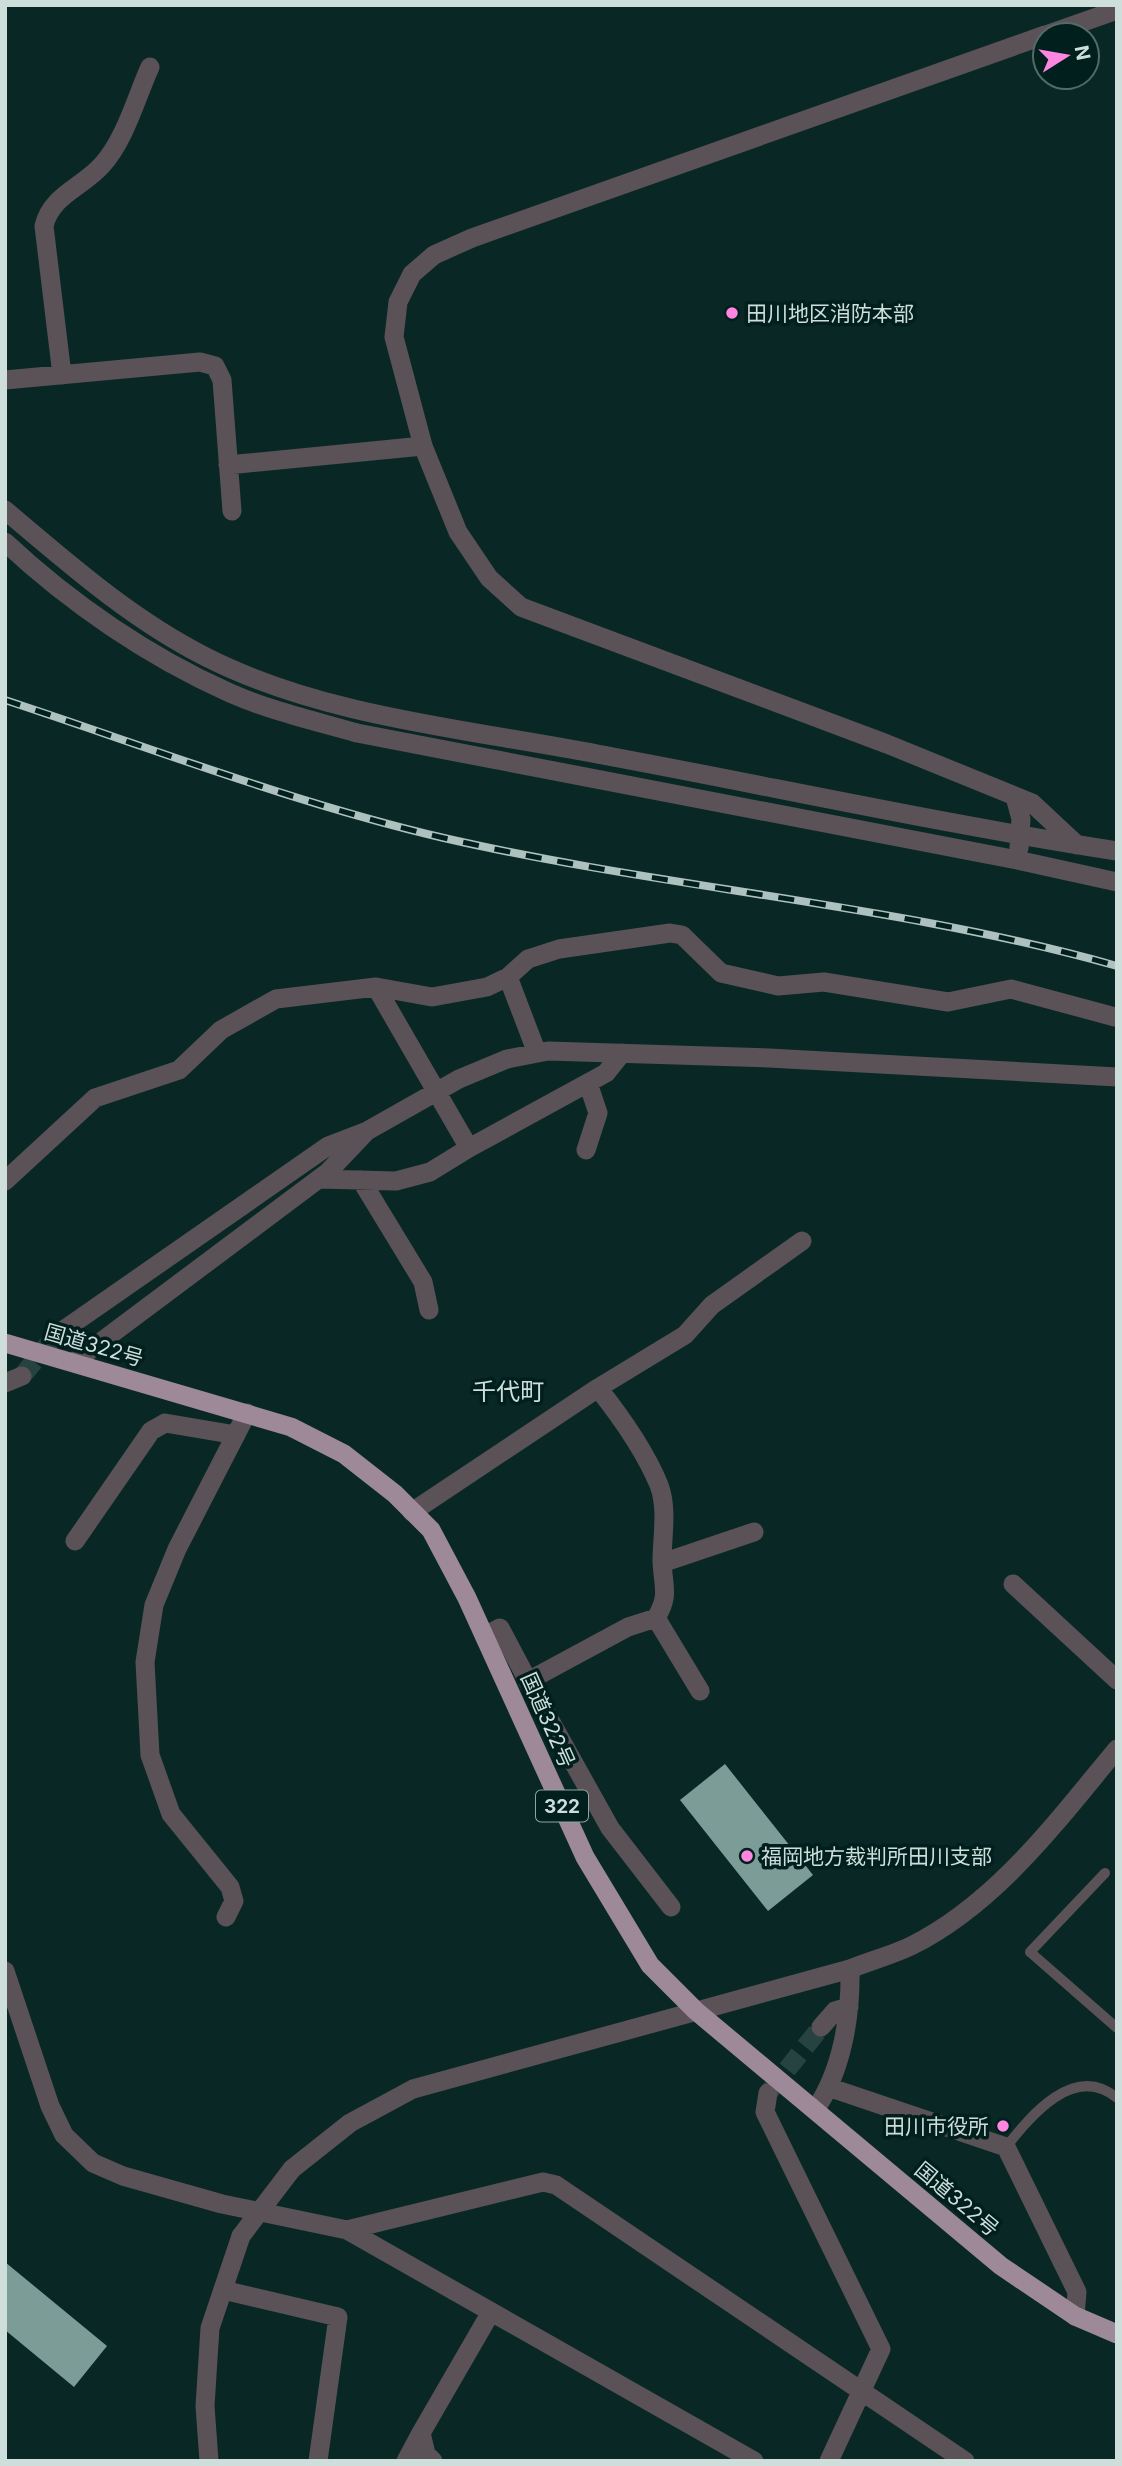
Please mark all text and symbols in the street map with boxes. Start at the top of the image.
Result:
north arrow [1031,21,1101,91]
text: N [1070,44,1095,62]
place label: 田川地区消防本部 [746,301,914,326]
marker: 田川地区消防本部 [724,305,740,321]
street label: 国道322号 [42,1319,146,1371]
district label: 千代町 [472,1377,544,1406]
street label: 国道322号 [516,1669,580,1771]
road number: 322 [536,1790,588,1822]
place label: 福岡地方裁判所田川支部 [761,1844,992,1869]
marker: 福岡地方裁判所田川支部 [739,1848,755,1864]
place label: 田川市役所 [884,2114,989,2139]
marker: 田川市役所 [995,2118,1011,2134]
street label: 国道322号 [910,2157,1004,2241]

